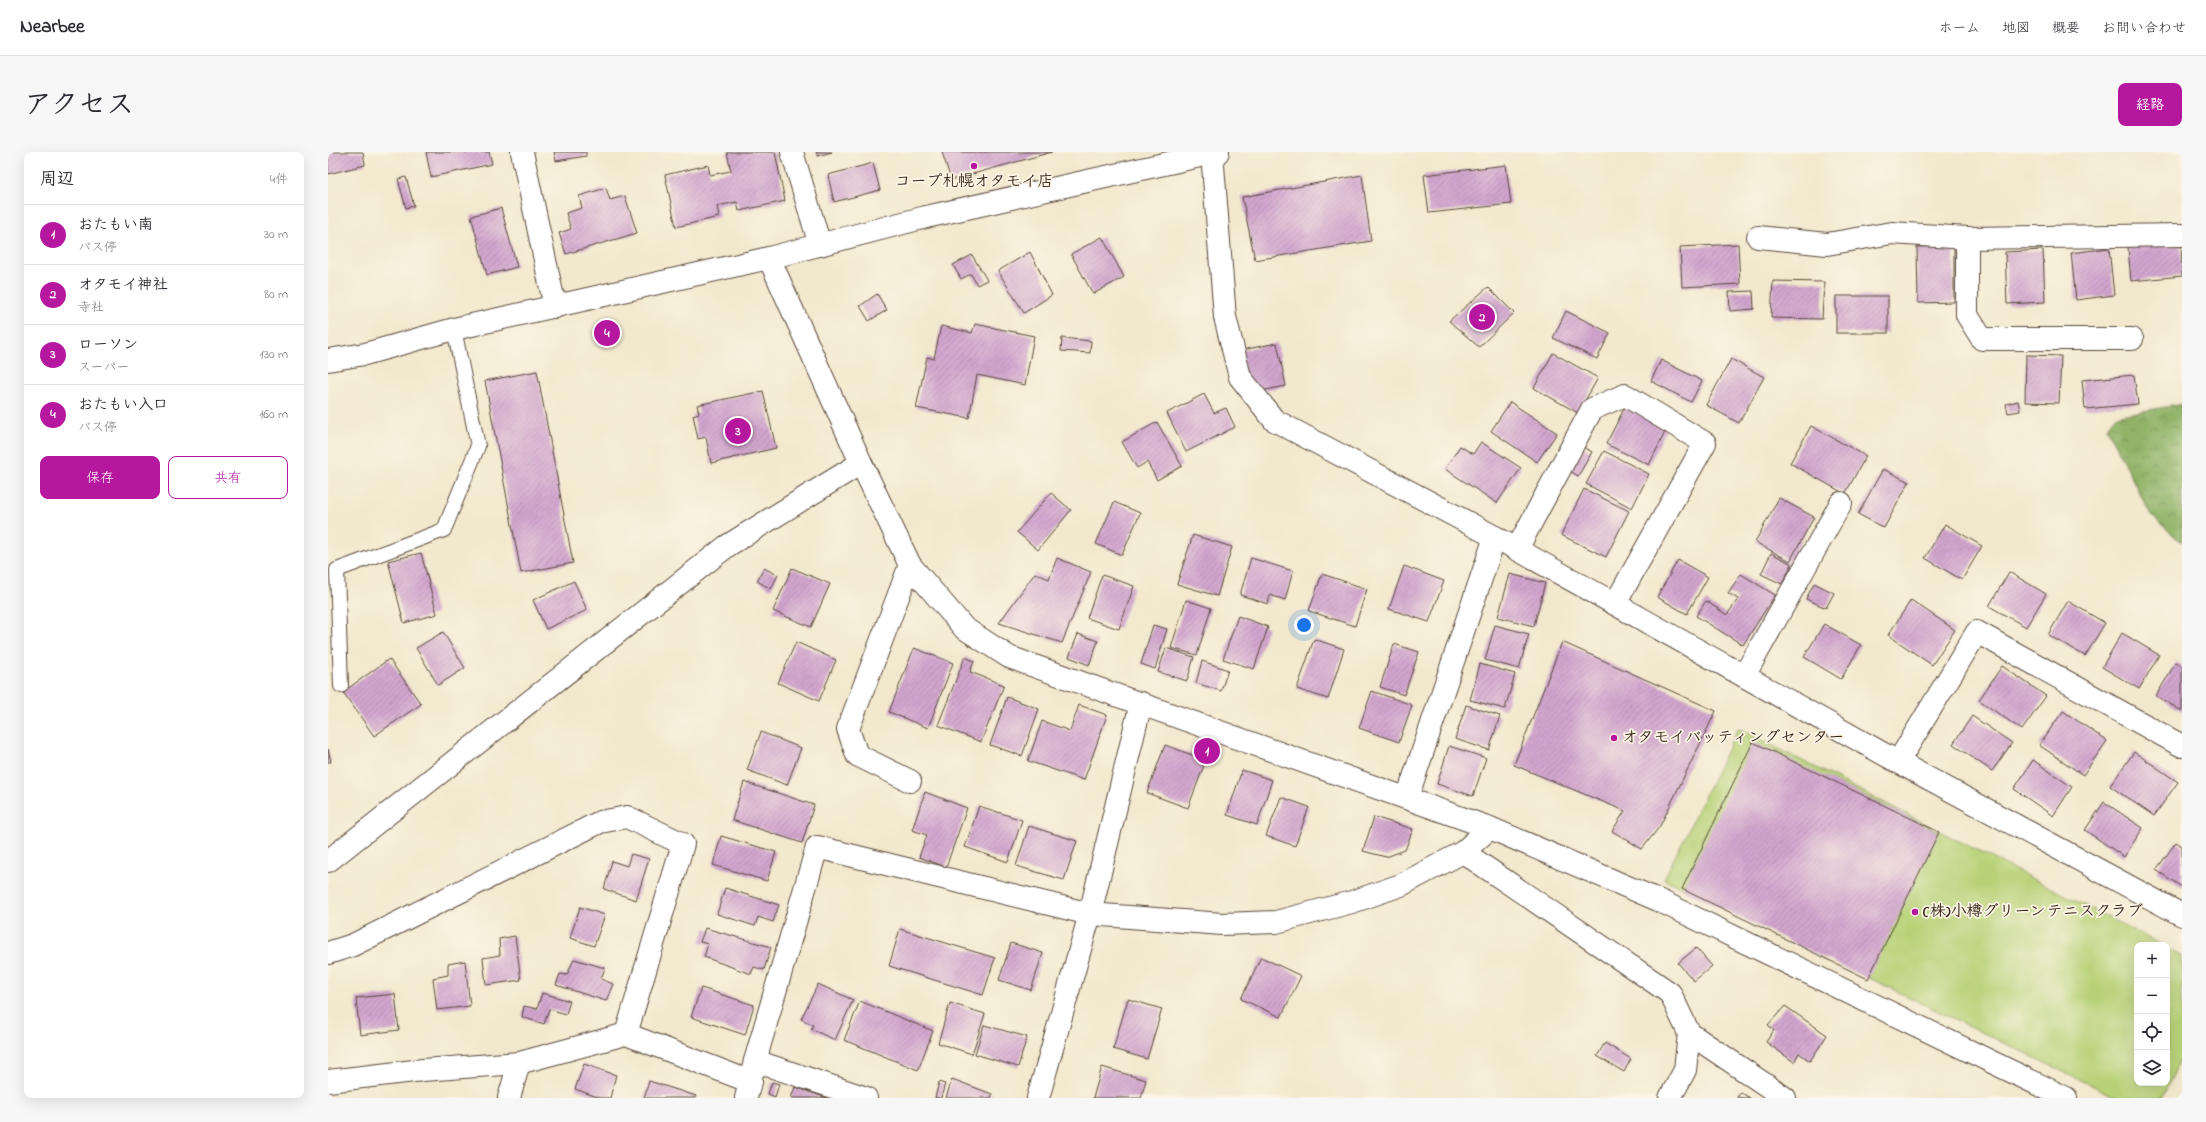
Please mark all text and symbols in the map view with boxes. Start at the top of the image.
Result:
text: Nearbee [20,14,85,41]
text: ホーム [1939,18,1980,39]
text: 地図 [2002,18,2030,39]
text: 概要 [2052,18,2080,39]
text: お問い合わせ [2102,18,2186,39]
button: 経路 [2118,83,2182,126]
text: アクセス [24,86,134,127]
marker: コープ札幌オタモイ店 [969,161,979,171]
text: 周辺 [40,167,74,192]
text: 4件 [270,170,288,189]
place label: コープ札幌オタモイ店 [895,170,1053,194]
text: おたもい南 [78,214,153,236]
text: 1 [51,225,55,244]
text: 30 m [264,225,288,244]
text: バス停 [78,238,117,257]
text: オタモイ神社 [78,274,168,296]
text: 2 [50,285,56,304]
text: 80 m [264,285,288,304]
text: 寺社 [78,298,104,317]
pin: 2 [1469,302,1495,332]
pin: 4 [594,318,620,348]
text: ローソン [78,334,138,356]
text: 3 [50,345,56,364]
text: 130 m [260,345,288,364]
text: スーパー [78,358,129,377]
text: おたもい入口 [78,394,168,416]
text: 4 [50,405,56,424]
text: 160 m [259,405,288,424]
pin: 3 [725,416,751,446]
text: バス停 [78,418,117,437]
button: 保存 [40,456,160,499]
button: 共有 [168,456,288,499]
your location [1294,615,1314,635]
place label: オタモイバッティングセンター [1622,726,1844,750]
marker: オタモイバッティングセンター [1609,733,1619,743]
pin: 1 [1194,736,1220,766]
place label: (株)小樽グリーンテニスクラブ [1922,900,2143,924]
marker: (株)小樽グリーンテニスクラブ [1910,907,1920,917]
map controls [2134,942,2170,1086]
button: + [2134,942,2170,978]
button: − [2134,978,2170,1014]
button: locate [2134,1014,2170,1050]
button: layers [2134,1050,2170,1086]

